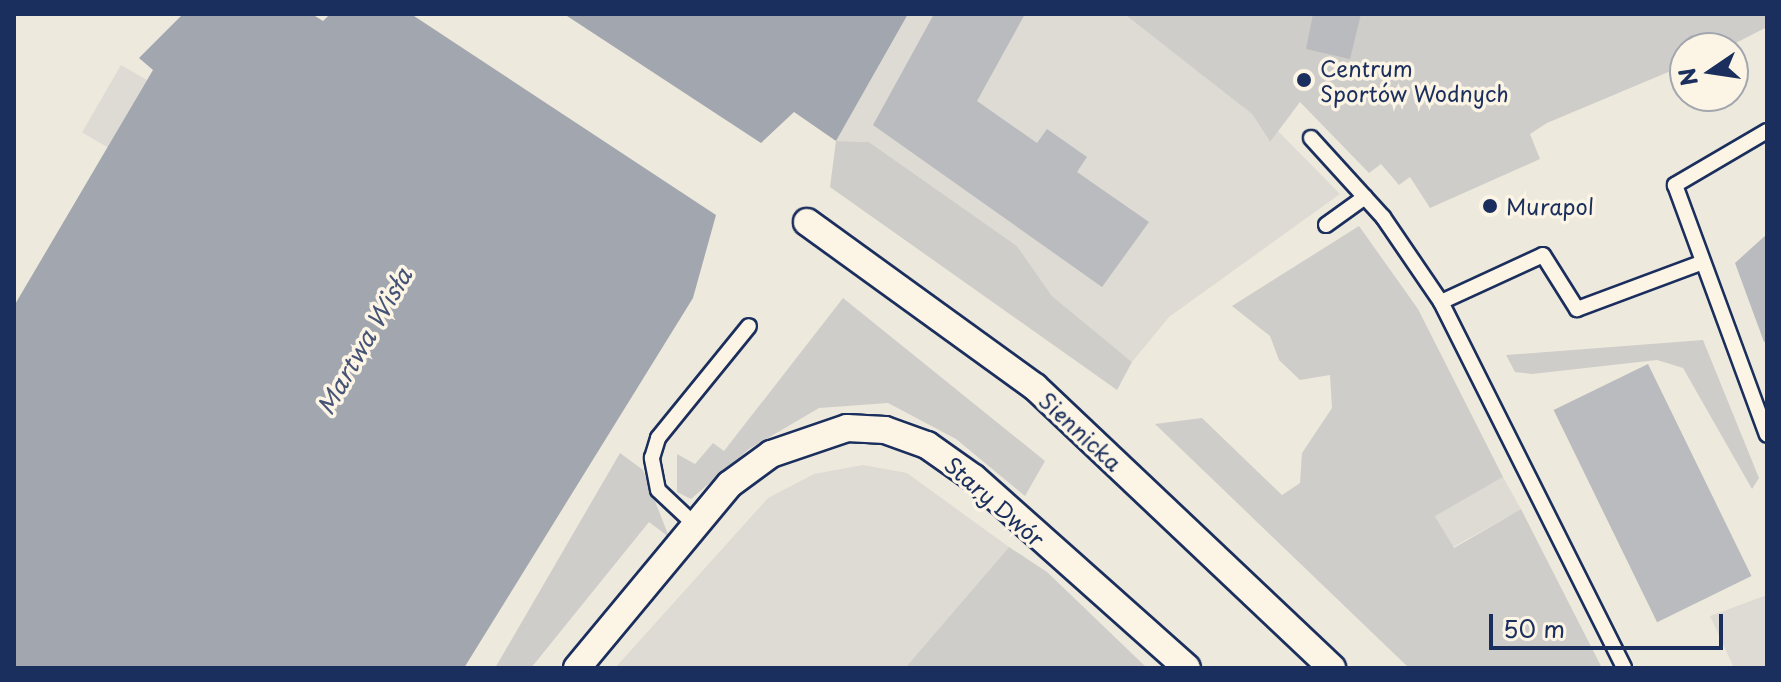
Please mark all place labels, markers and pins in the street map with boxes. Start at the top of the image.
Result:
place label: Centrum Sportów Wodnych [1320,54,1510,106]
marker: Centrum Sportów Wodnych [1295,71,1313,89]
place label: Murapol [1506,193,1594,219]
marker: Murapol [1481,197,1499,215]

